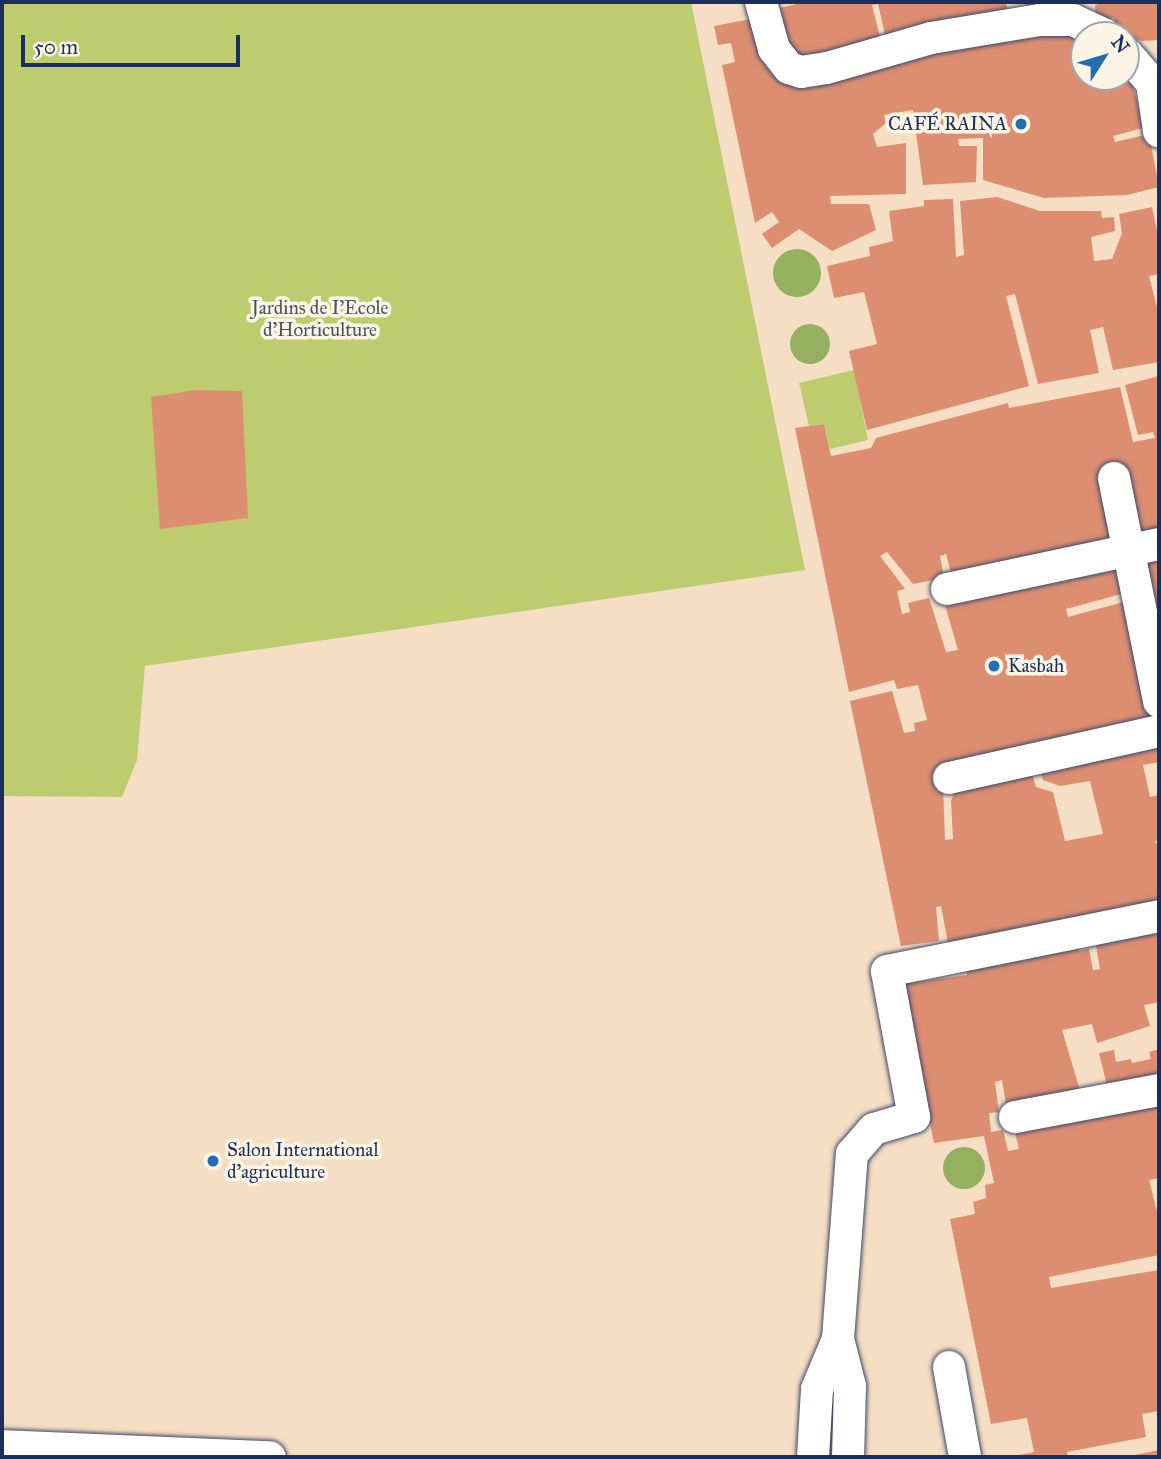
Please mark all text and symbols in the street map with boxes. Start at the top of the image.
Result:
scale bar [24,21,243,65]
north arrow [1070,21,1140,91]
text: N [1107,31,1135,58]
text: 50 m [34,34,78,60]
place label: CAFÉ RAINA [888,113,1007,135]
marker: CAFÉ RAINA [1013,116,1029,132]
park label: Jardins de I'Ecole d'Horticulture [251,297,389,341]
place label: Kasbah [1008,655,1064,677]
marker: Kasbah [986,658,1002,674]
place label: Salon International d'agriculture [227,1139,379,1183]
marker: Salon International d'agriculture [205,1153,221,1169]

